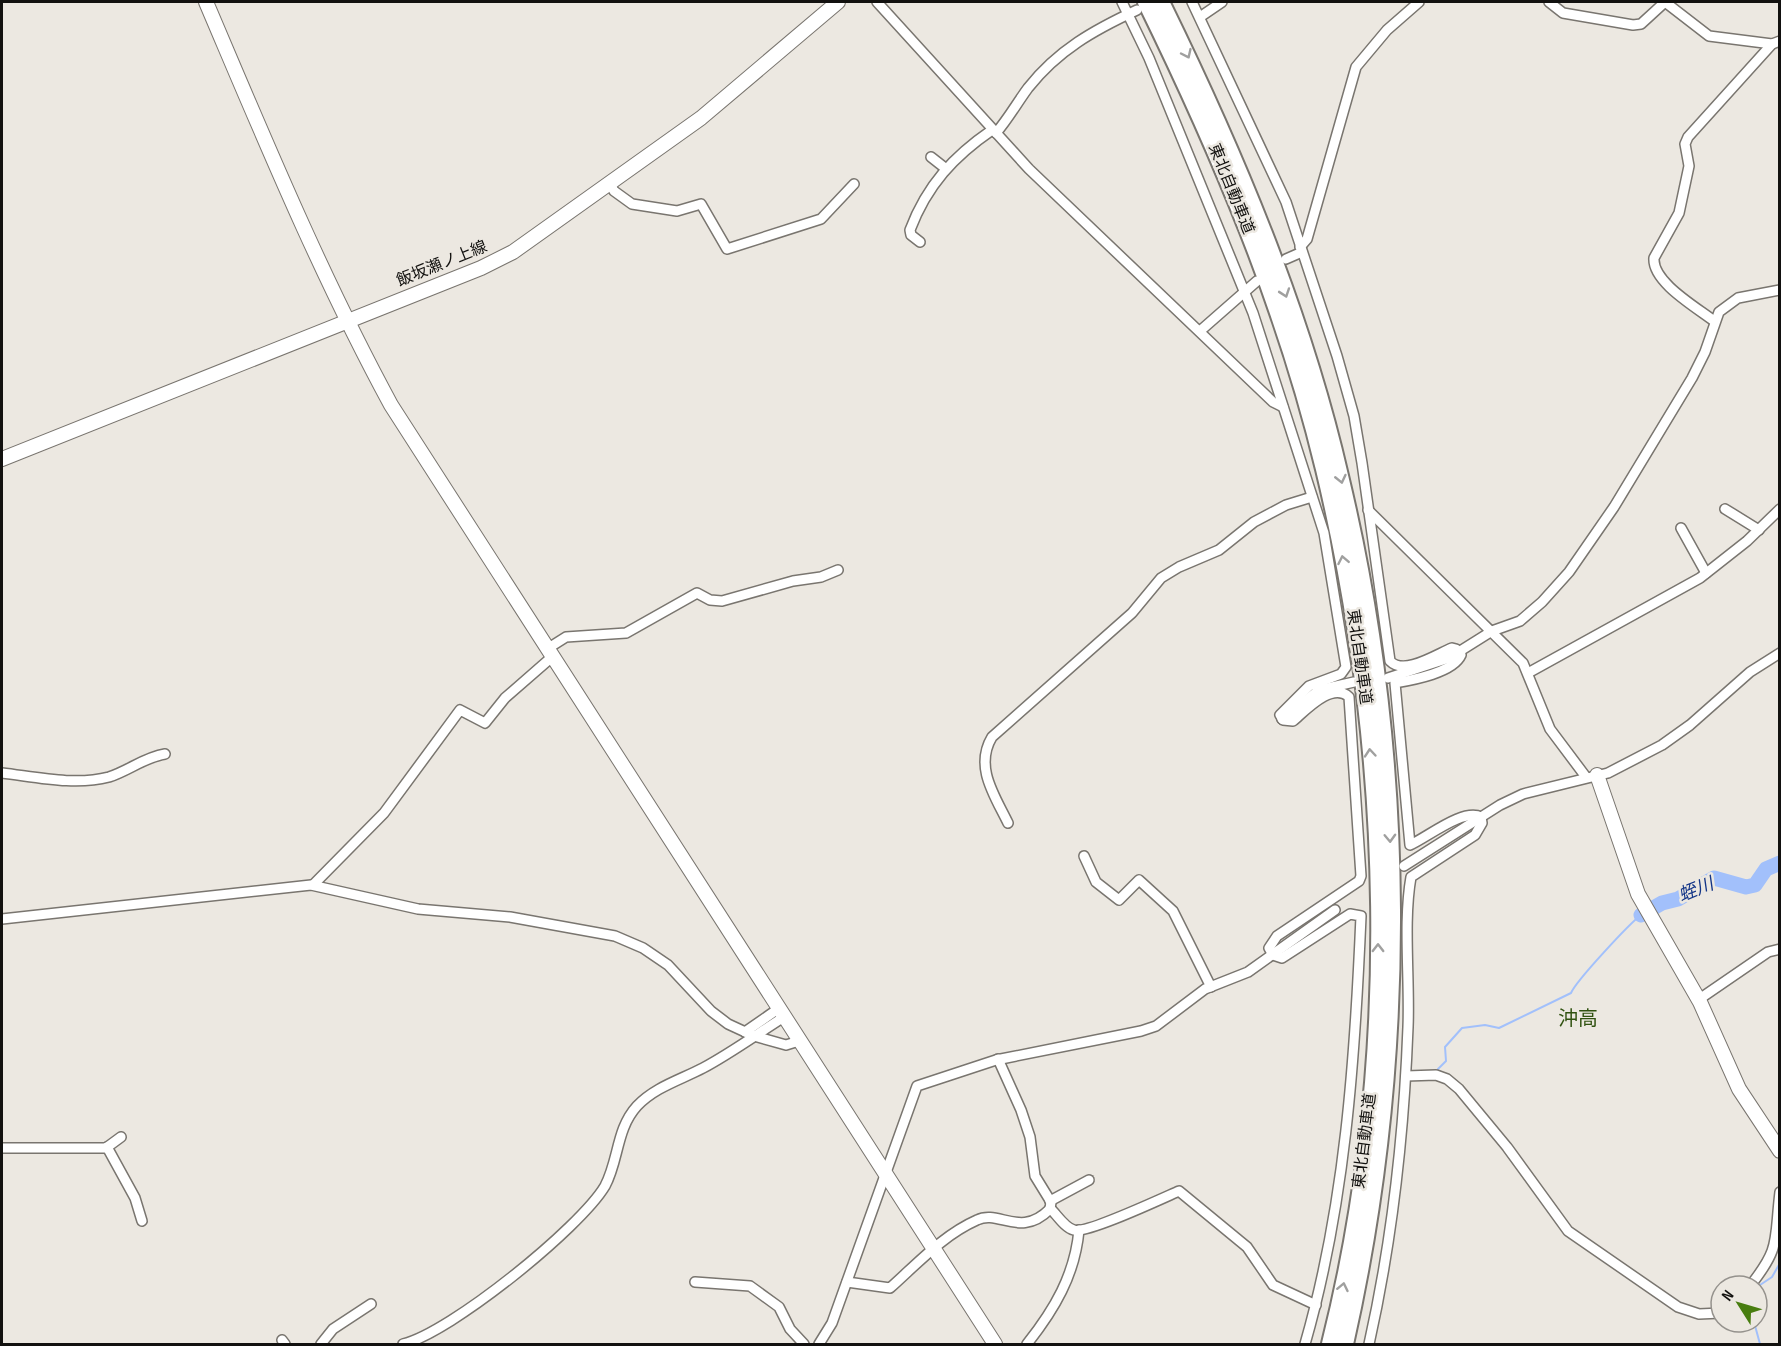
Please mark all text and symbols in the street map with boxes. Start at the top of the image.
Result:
one-way arrow [1179,48,1191,59]
street label: 東北自動車道 [1204,141,1258,237]
street label: 飯坂瀬ノ上線 [394,237,490,291]
one-way arrow [1277,287,1290,298]
one-way arrow [1334,474,1347,484]
one-way arrow [1337,555,1350,565]
street label: 東北自動車道 [1343,608,1375,706]
one-way arrow [1364,748,1377,757]
one-way arrow [1383,834,1396,843]
water label: 蛭川 [1675,873,1718,906]
one-way arrow [1372,943,1384,952]
district label: 沖高 [1558,1007,1598,1031]
street label: 東北自動車道 [1350,1092,1380,1190]
north arrow [1709,1274,1769,1334]
one-way arrow [1336,1283,1349,1293]
text: N [1718,1287,1738,1305]

